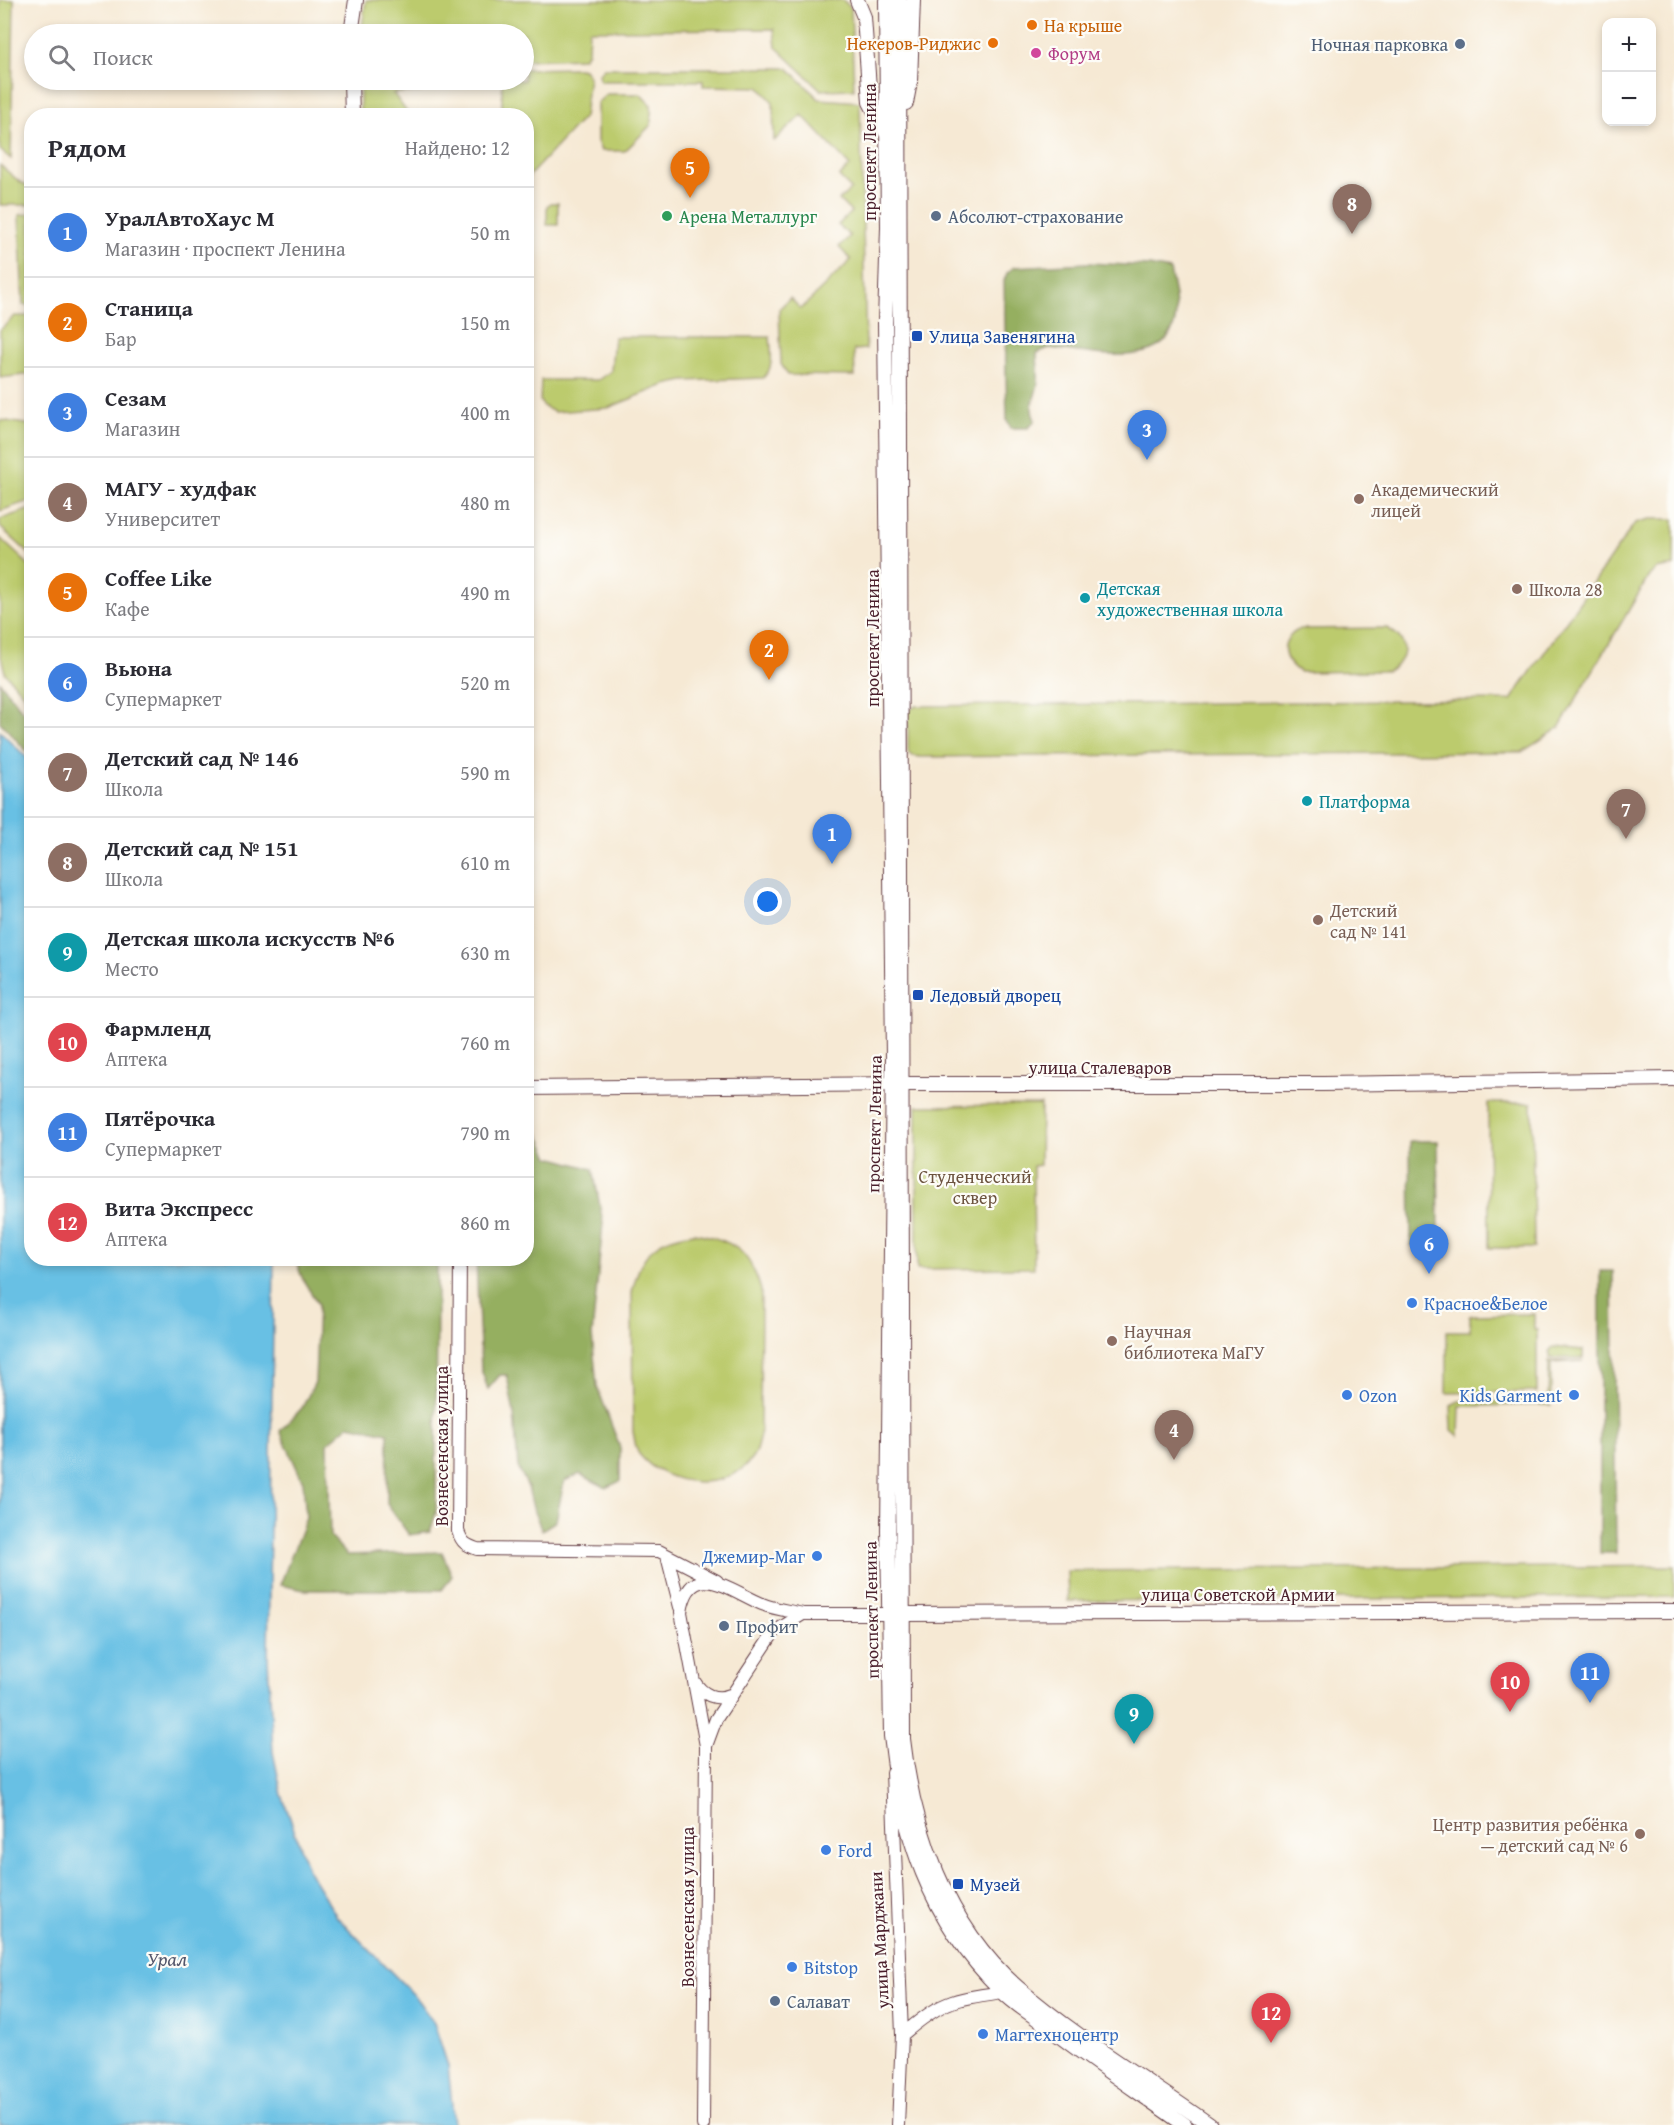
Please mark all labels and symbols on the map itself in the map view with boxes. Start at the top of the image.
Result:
place label: На крыше [1044,12,1122,39]
marker: На крыше [1025,18,1039,32]
place label: Некеров-Риджис [847,30,981,57]
place label: Ночная парковка [1311,31,1448,58]
marker: Некеров-Риджис [986,36,1000,50]
marker: Ночная парковка [1453,37,1467,51]
place label: Форум [1048,40,1101,67]
marker: Форум [1029,46,1043,60]
street label: проспект Ленина [856,83,883,221]
pin: 5 [670,148,710,198]
pin: 8 [1332,184,1372,234]
place label: Арена Металлург [679,203,818,230]
place label: Абсолют-страхование [948,203,1123,230]
marker: Арена Металлург [660,209,674,223]
marker: Абсолют-страхование [929,209,943,223]
place label: Улица Завенягина [929,323,1076,350]
marker: Улица Завенягина [910,329,924,343]
pin: 3 [1128,410,1166,460]
place label: Академический лицей [1371,476,1499,524]
marker: Академический лицей [1352,492,1366,506]
street label: проспект Ленина [859,569,886,707]
place label: Детская художественная школа [1096,575,1283,623]
place label: Школа 28 [1529,576,1602,603]
marker: Школа 28 [1510,582,1524,596]
marker: Детская художественная школа [1078,591,1092,605]
pin: 2 [750,630,788,680]
place label: Платформа [1319,788,1411,815]
pin: 7 [1606,790,1646,839]
marker: Платформа [1300,794,1314,808]
pin: 1 [812,814,852,864]
your location [753,887,782,916]
place label: Детский сад № 141 [1329,897,1407,945]
marker: Детский сад № 141 [1311,913,1325,927]
place label: Ледовый дворец [930,982,1061,1009]
marker: Ледовый дворец [911,988,925,1002]
street label: проспект Ленина [859,1054,889,1193]
street label: улица Сталеваров [1028,1054,1172,1081]
park label: Студенческий сквер [918,1163,1032,1211]
pin: 6 [1410,1224,1448,1274]
place label: Красное&Белое [1424,1290,1548,1317]
marker: Красное&Белое [1405,1296,1419,1310]
place label: Научная библиотека МаГУ [1124,1318,1264,1366]
marker: Научная библиотека МаГУ [1105,1334,1119,1348]
street label: Вознесенская улица [428,1365,455,1526]
place label: Ozon [1359,1382,1397,1409]
place label: Kids Garment [1459,1382,1563,1409]
marker: Ozon [1340,1388,1354,1402]
marker: Kids Garment [1567,1388,1581,1402]
pin: 4 [1154,1410,1194,1460]
street label: проспект Ленина [856,1540,886,1679]
place label: Джемир-Маг [701,1543,805,1570]
marker: Джемир-Маг [810,1549,824,1563]
street label: улица Советской Армии [1140,1581,1335,1608]
place label: Профит [736,1613,798,1640]
marker: Профит [717,1619,731,1633]
pin: 11 [1570,1654,1610,1703]
pin: 10 [1490,1662,1530,1712]
pin: 9 [1114,1694,1154,1744]
place label: Центр развития ребёнка — детский сад № 6 [1433,1811,1628,1859]
street label: Вознесенская улица [674,1826,701,1987]
marker: Центр развития ребёнка — детский сад № 6 [1633,1827,1647,1841]
place label: Ford [838,1837,873,1864]
marker: Ford [819,1843,833,1857]
street label: улица Марджани [862,1870,896,2010]
place label: Музей [970,1871,1021,1898]
marker: Музей [951,1877,965,1891]
water label: Урал [147,1944,188,1973]
place label: Bitstop [804,1954,858,1981]
marker: Bitstop [785,1960,799,1974]
place label: Салават [787,1988,850,2015]
marker: Салават [768,1994,782,2008]
pin: 12 [1252,1994,1290,2043]
place label: Магтехноцентр [995,2021,1119,2048]
marker: Магтехноцентр [976,2027,990,2041]

